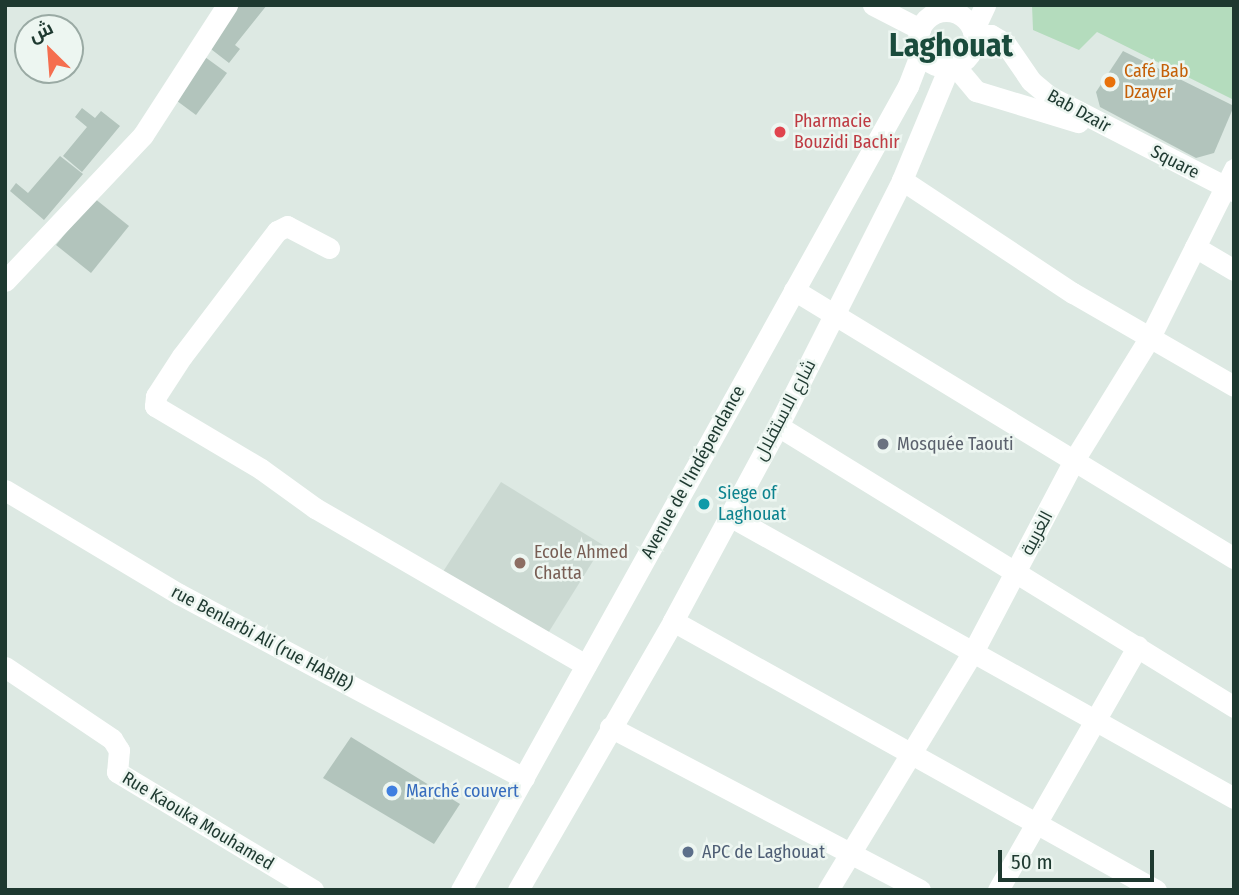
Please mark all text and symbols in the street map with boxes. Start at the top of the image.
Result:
north arrow [14,14,84,84]
text: ش [25,16,57,47]
district label: Laghouat [889,26,1013,64]
place label: Café Bab Dzayer [1124,61,1188,104]
marker: Café Bab Dzayer [1102,74,1118,90]
street label: Bab Dzair [1043,85,1115,137]
place label: Pharmacie Bouzidi Bachir [794,111,899,154]
marker: Pharmacie Bouzidi Bachir [772,124,788,140]
street label: Square [1147,141,1203,183]
street label: شارع الاستقلال [749,356,821,464]
street label: Avenue de l'Indépendance [637,382,749,562]
place label: Mosquée Taouti [897,433,1014,455]
marker: Mosquée Taouti [875,436,891,452]
place label: Siege of Laghouat [718,483,786,526]
marker: Siege of Laghouat [696,496,712,512]
street label: الغربية [1016,507,1058,559]
place label: Ecole Ahmed Chatta [534,542,628,584]
marker: Ecole Ahmed Chatta [512,555,528,571]
street label: rue Benlarbi Ali (rue HABIB) [168,581,356,695]
street label: Rue Kaouka Mouhamed [118,767,278,875]
place label: Marché couvert [406,780,519,802]
marker: Marché couvert [384,783,400,799]
scale bar [1001,836,1157,880]
place label: APC de Laghouat [702,841,825,863]
marker: APC de Laghouat [680,844,696,860]
text: 50 m [1011,849,1053,875]

